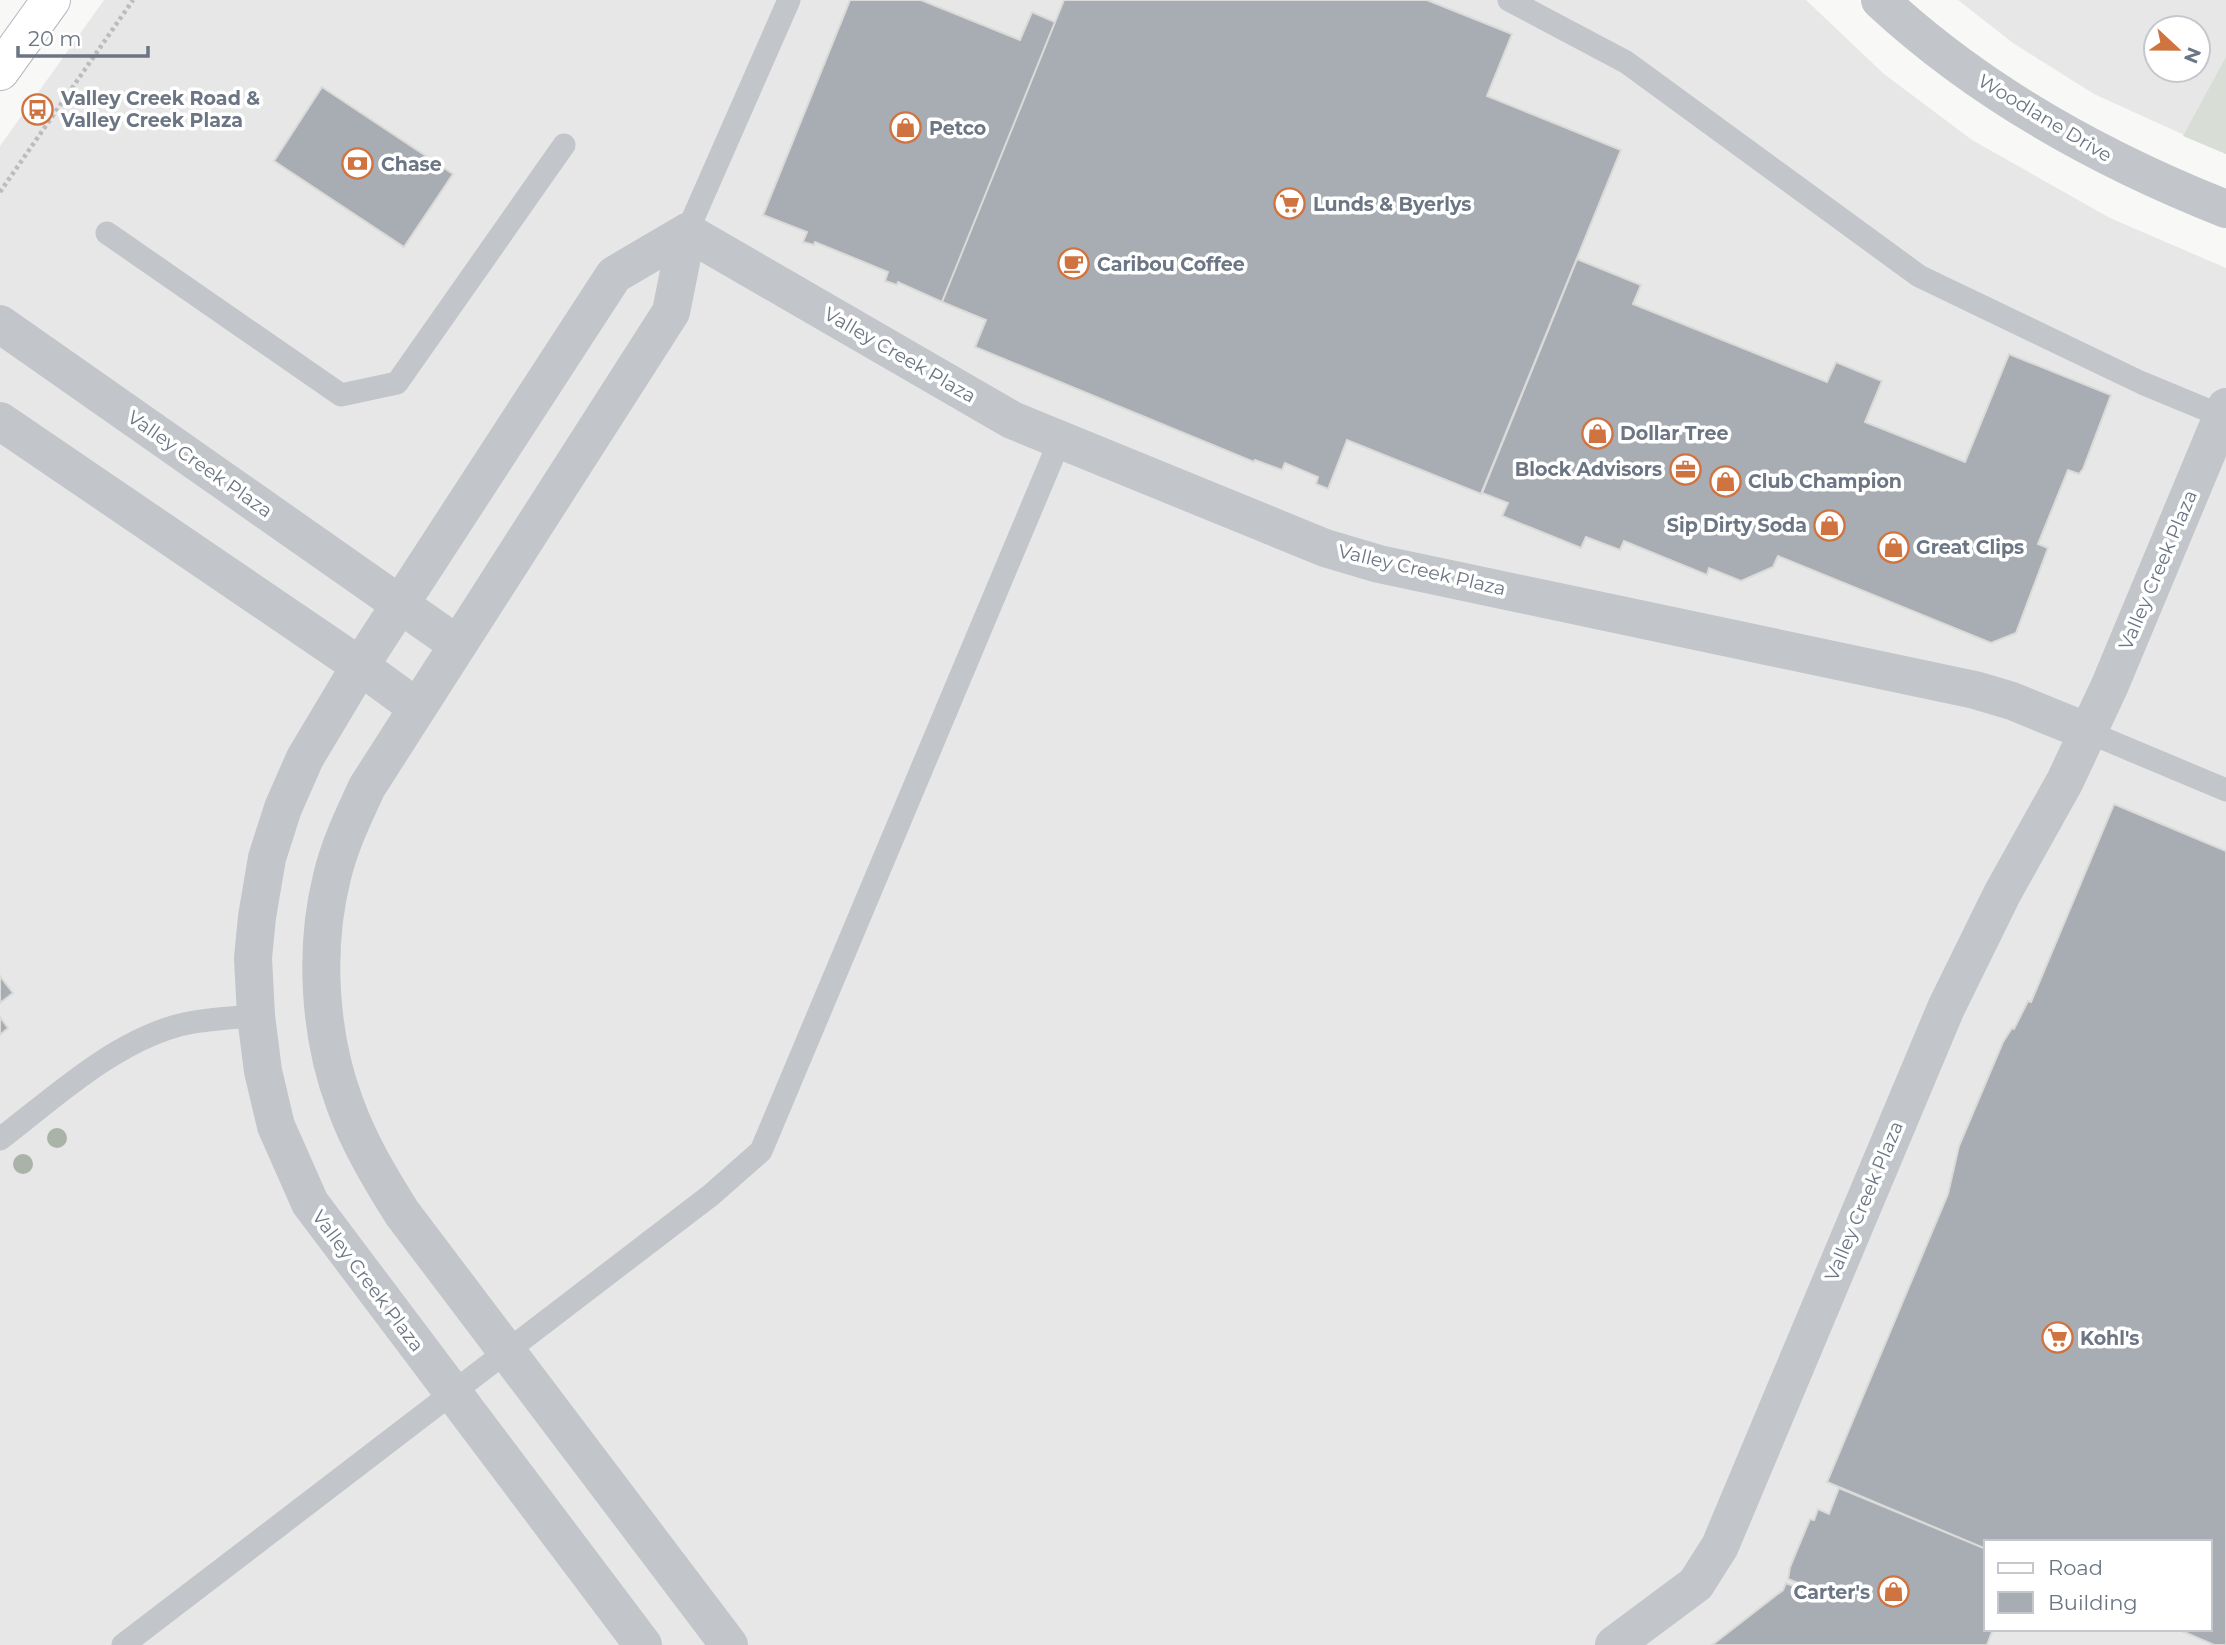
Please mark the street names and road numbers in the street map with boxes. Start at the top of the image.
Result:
street label: Woodlane Drive [1974,69,2116,167]
street label: Valley Creek Plaza [820,302,980,408]
street label: Valley Creek Plaza [123,405,277,523]
street label: Valley Creek Plaza [2114,487,2202,653]
street label: Valley Creek Plaza [1336,540,1508,600]
street label: Valley Creek Plaza [1820,1118,1908,1284]
street label: Valley Creek Plaza [307,1206,429,1356]

